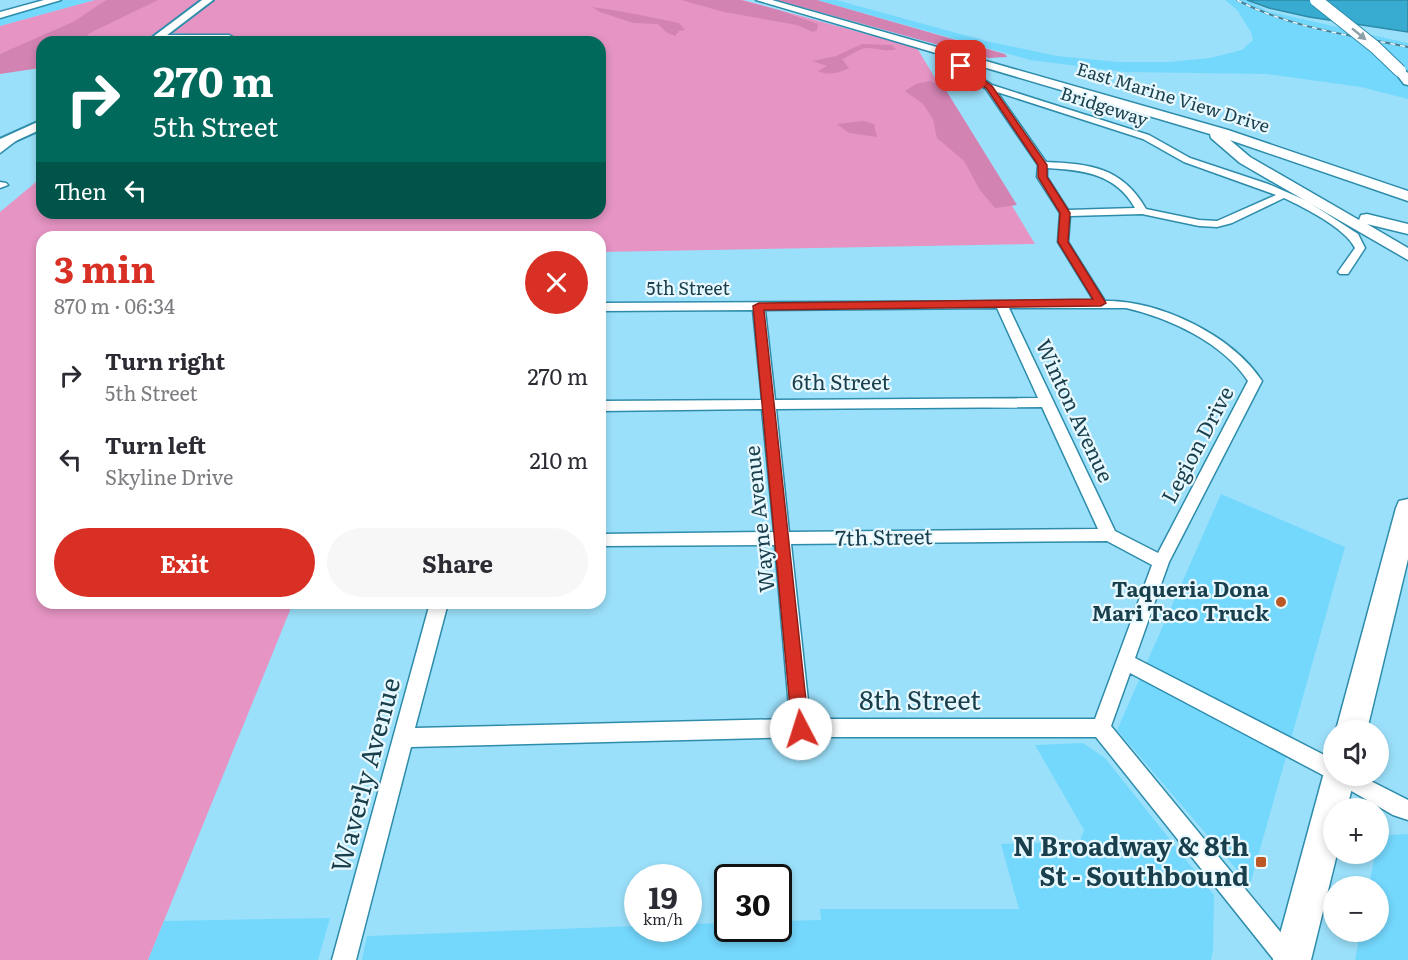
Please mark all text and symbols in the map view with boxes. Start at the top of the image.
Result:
one-way arrow [1351,28,1367,41]
pin [935,40,986,91]
text: 270 m [153,48,274,110]
icon: arrive [944,49,977,82]
street label: East Marine View Drive [1073,54,1273,139]
icon: right [54,60,132,138]
street label: Bridgeway [1057,79,1152,133]
text: 5th Street [153,105,278,145]
text: Then [54,174,107,207]
icon: left [119,174,152,207]
text: 3 min [54,241,155,294]
button: close [525,251,588,314]
street label: 5th Street [646,274,730,301]
text: 870 m · 06:34 [54,290,175,320]
street label: Winton Avenue [1029,333,1123,487]
text: Turn right [105,344,225,377]
icon: right [54,359,87,392]
text: 270 m [527,359,588,392]
street label: 6th Street [792,365,890,396]
text: 5th Street [105,377,198,407]
street label: Legion Drive [1152,380,1240,508]
text: Turn left [105,428,206,461]
icon: left [54,443,87,476]
text: 210 m [529,443,588,476]
street label: Wayne Avenue [734,444,781,594]
text: Skyline Drive [105,461,233,491]
street label: 7th Street [835,519,933,552]
button: Exit [54,528,315,597]
button: Share [327,528,588,597]
place label: Taqueria Dona Mari Taco Truck [1092,572,1270,627]
marker: Taqueria Dona Mari Taco Truck [1274,595,1288,609]
street label: Waverly Avenue [319,673,408,876]
street label: 8th Street [859,679,981,718]
position arrow [769,697,833,761]
map controls [1323,720,1389,942]
button: sound [1323,720,1389,786]
button: + [1323,798,1389,864]
place label: N Broadway & 8th St - Southbound [1013,825,1249,894]
marker: N Broadway & 8th St - Southbound [1254,855,1268,869]
speed limit sign: 30 [714,864,792,942]
text: 19 [648,874,678,918]
button: − [1323,876,1389,942]
text: km/h [643,907,683,930]

